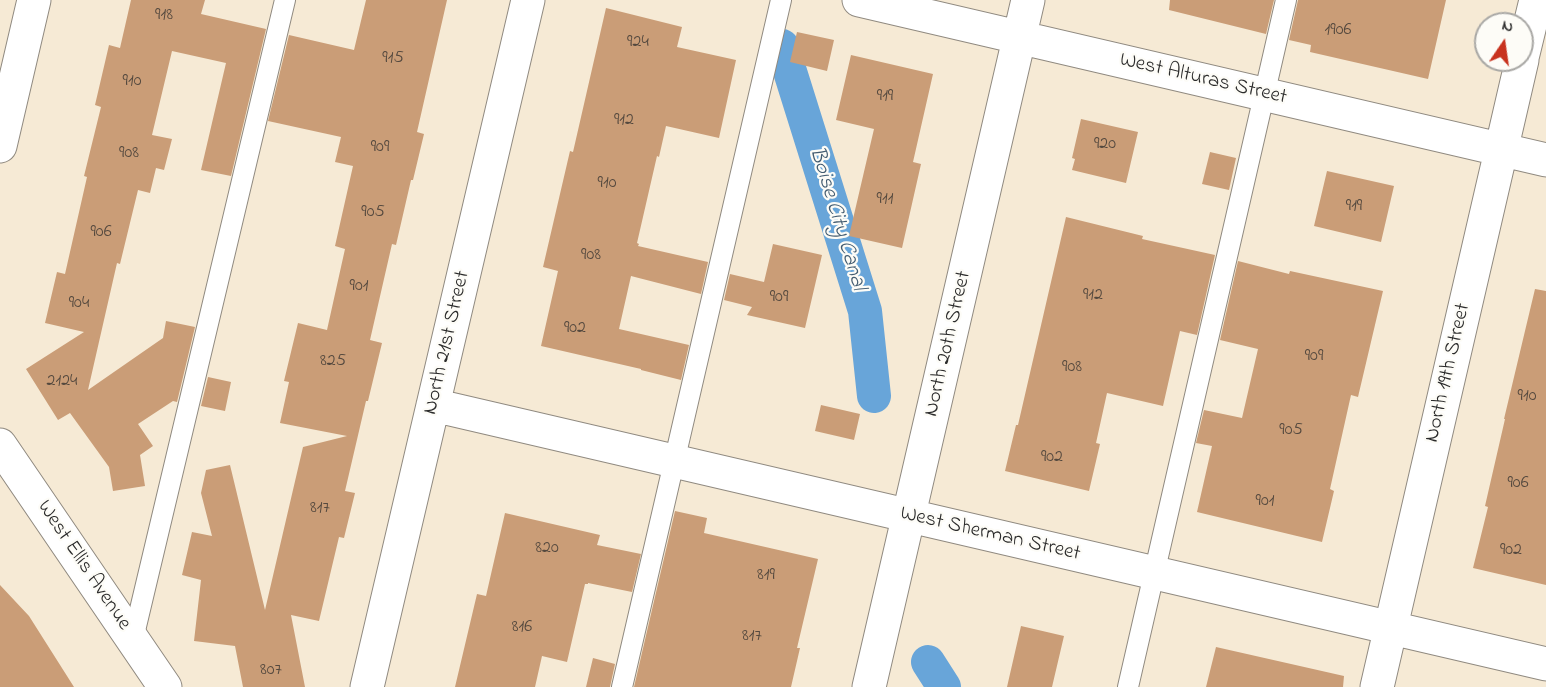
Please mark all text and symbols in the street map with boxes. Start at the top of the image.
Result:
house number: 918 [155,5,173,27]
north arrow [1474,12,1534,72]
text: N [1500,14,1516,39]
house number: 1906 [1325,20,1351,42]
house number: 924 [627,32,649,54]
house number: 915 [382,48,404,70]
street label: West Alturas Street [1117,49,1289,111]
house number: 910 [123,71,141,93]
house number: 919 [877,86,893,108]
house number: 912 [614,110,634,132]
house number: 920 [1094,134,1116,156]
house number: 909 [371,137,389,159]
house number: 908 [119,143,139,165]
water label: Boise City Canal [802,144,870,294]
house number: 910 [598,173,616,195]
house number: 911 [877,189,893,211]
house number: 919 [1346,196,1362,218]
house number: 905 [361,202,385,224]
house number: 906 [90,222,112,244]
house number: 908 [581,245,601,267]
street label: North 21st Street [419,269,477,417]
street label: North 20th Street [920,269,978,419]
house number: 901 [350,276,368,298]
house number: 912 [1083,285,1103,307]
house number: 909 [770,287,788,309]
house number: 904 [69,293,89,315]
street label: North 19th Street [1421,301,1477,445]
house number: 902 [564,318,586,340]
house number: 909 [1305,346,1323,368]
house number: 825 [320,351,346,373]
house number: 908 [1062,357,1082,379]
house number: 2124 [46,371,78,393]
house number: 910 [1518,386,1536,408]
house number: 905 [1279,420,1303,442]
house number: 902 [1041,447,1063,469]
house number: 906 [1507,473,1529,495]
house number: 901 [1256,491,1274,513]
street label: West Ellis Avenue [30,496,136,636]
house number: 817 [310,498,330,520]
street label: West Sherman Street [897,502,1083,568]
house number: 820 [535,538,559,560]
house number: 902 [1500,540,1522,562]
house number: 819 [757,565,775,587]
house number: 816 [512,617,532,639]
house number: 817 [742,626,762,648]
house number: 807 [260,660,282,682]

